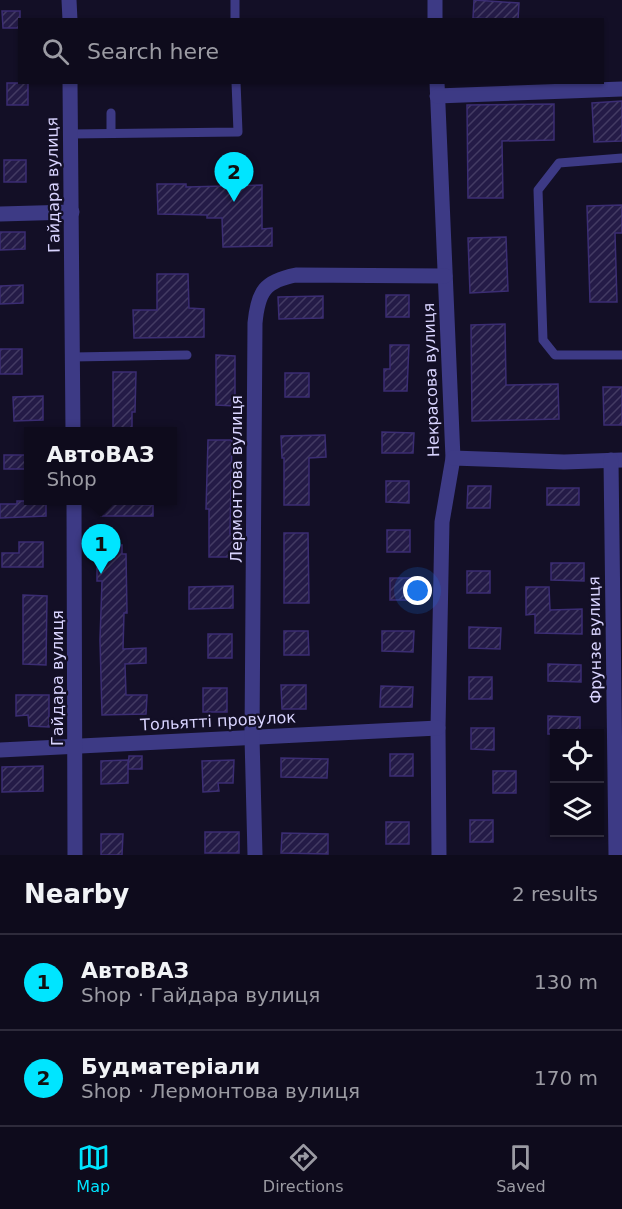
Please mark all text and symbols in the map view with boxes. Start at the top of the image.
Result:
search box [18,18,604,84]
icon: search [39,35,72,68]
text: Search here [87,39,219,64]
street label: Гайдара вулиця [42,117,64,253]
pin: 2 [214,152,254,202]
street label: Некрасова вулиця [419,302,443,458]
street label: Лермонтова вулиця [227,395,246,563]
popup [24,427,177,505]
text: АвтоВАЗ [46,442,155,467]
text: Shop [46,467,97,491]
pin: 1 [82,524,120,574]
your location [403,576,432,605]
street label: Фрунзе вулиця [584,576,606,704]
street label: Гайдара вулиця [48,610,67,746]
street label: Тольятті провулок [139,707,297,735]
map controls [550,729,604,837]
button: locate [550,729,604,783]
button: layers [550,783,604,837]
text: Nearby [24,879,129,909]
text: 2 results [512,882,598,906]
text: АвтоВАЗ [81,958,189,983]
text: 1 [37,970,50,994]
text: 130 m [534,970,598,994]
text: Shop · Гайдара вулиця [81,983,320,1007]
text: Будматеріали [81,1054,260,1079]
text: 2 [37,1066,50,1090]
text: 170 m [534,1066,598,1090]
text: Shop · Лермонтова вулиця [81,1079,360,1103]
tab: Map [76,1141,110,1196]
tab: Directions [263,1141,343,1196]
tab: Saved [496,1141,546,1196]

